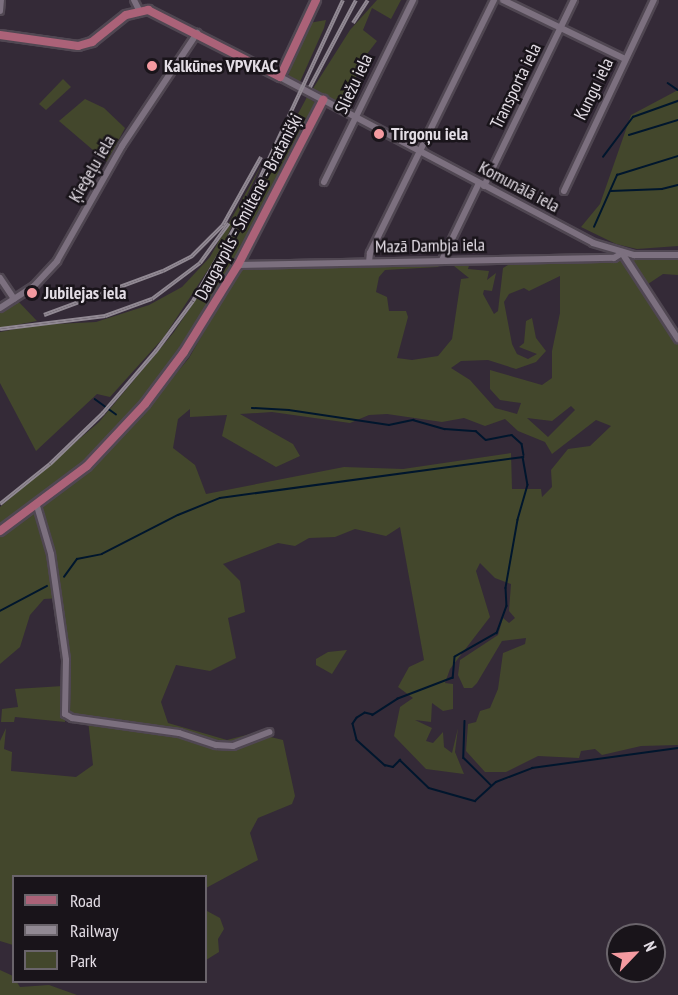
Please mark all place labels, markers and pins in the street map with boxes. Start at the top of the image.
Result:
place label: Kalkūnes VPVKAC [164,55,278,77]
marker: Kalkūnes VPVKAC [145,59,159,73]
place label: Tirgoņu iela [391,123,468,145]
marker: Tirgoņu iela [372,127,386,141]
place label: Jubilejas iela [44,282,126,304]
marker: Jubilejas iela [25,286,39,300]

